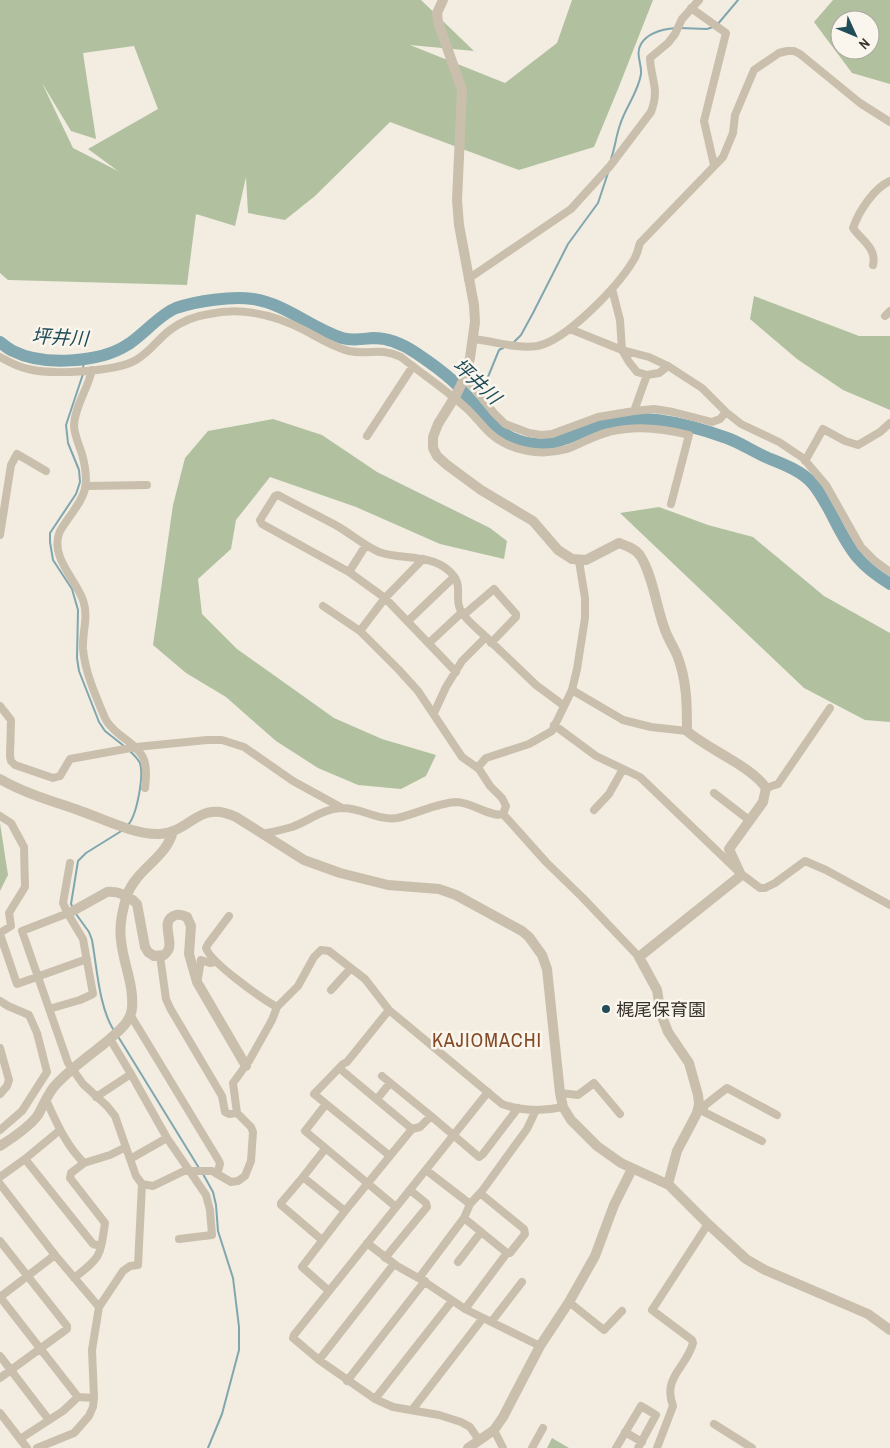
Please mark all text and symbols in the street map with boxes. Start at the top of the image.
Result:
north arrow [830,10,880,60]
text: N [855,35,874,53]
water label: 坪井川 [31,323,91,352]
water label: 坪井川 [447,352,508,411]
place label: 梶尾保育園 [616,997,706,1022]
marker: 梶尾保育園 [600,1003,612,1015]
district label: KAJIOMACHI [432,1026,542,1053]

